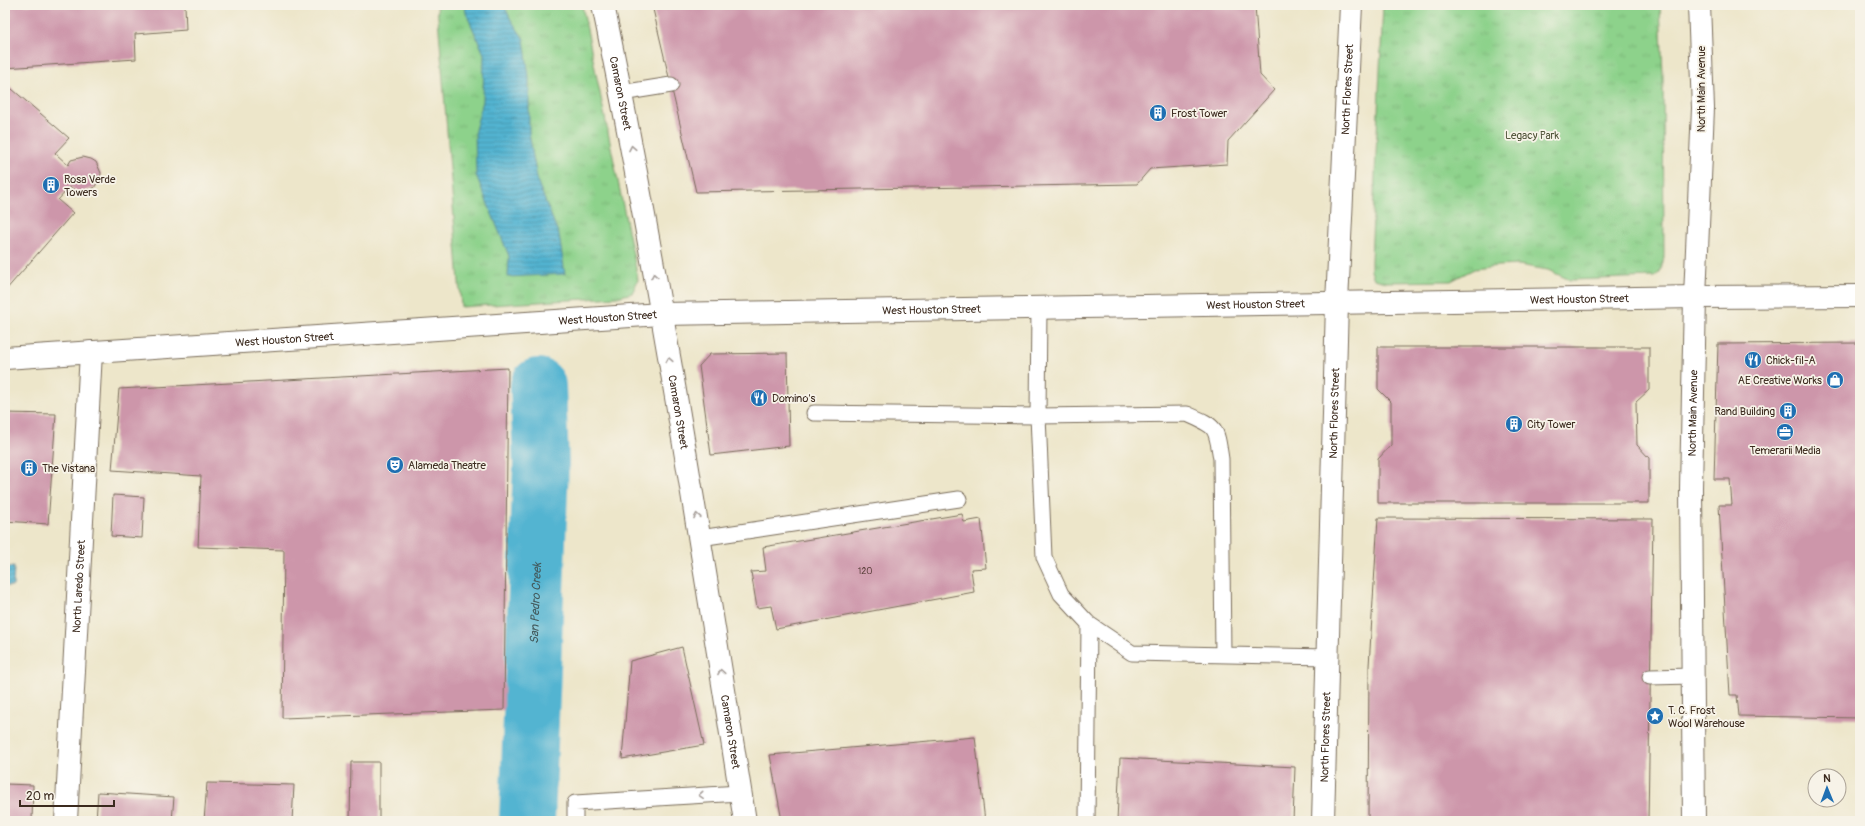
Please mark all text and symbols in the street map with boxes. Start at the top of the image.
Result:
street label: North Flores Street [1338,43,1356,135]
street label: North Main Avenue [1695,45,1708,132]
street label: Camaron Street [607,55,634,132]
building icon: Frost Tower [1148,103,1168,123]
place label: Frost Tower [1171,107,1227,120]
park label: Legacy Park [1505,129,1560,142]
one-way arrow [628,145,636,151]
place label: Rosa Verde Towers [64,173,116,199]
building icon: Rosa Verde Towers [41,175,61,195]
one-way arrow [650,273,659,279]
street label: West Houston Street [1530,292,1629,306]
street label: West Houston Street [1206,297,1305,312]
street label: West Houston Street [882,302,982,317]
street label: West Houston Street [558,308,658,327]
street label: West Houston Street [235,329,335,349]
restaurant icon: Chick-fil-A [1743,350,1763,370]
place label: Chick-fil-A [1766,354,1816,367]
one-way arrow [665,357,673,363]
street label: North Flores Street [1326,367,1342,459]
street label: North Main Avenue [1685,369,1700,457]
shop icon: AE Creative Works [1825,370,1845,390]
street label: Camaron Street [666,374,691,451]
place label: AE Creative Works [1738,374,1822,387]
restaurant icon: Domino's [749,388,769,408]
place label: Domino's [772,392,816,405]
building icon: Rand Building [1778,401,1798,421]
place label: Rand Building [1715,405,1775,418]
building icon: City Tower [1504,414,1524,434]
place label: City Tower [1527,418,1576,431]
office icon: Temerarii Media [1775,422,1795,442]
place label: Temerarii Media [1749,444,1821,457]
theatre icon: Alameda Theatre [385,455,405,475]
building icon: The Vistana [19,458,39,478]
place label: Alameda Theatre [408,459,487,472]
place label: The Vistana [42,462,95,475]
one-way arrow [693,513,701,519]
street label: North Laredo Street [70,539,88,633]
water label: San Pedro Creek [526,561,545,644]
house number: 120 [858,566,872,577]
one-way arrow [717,669,726,675]
street label: North Flores Street [1318,691,1333,783]
street label: Camaron Street [718,694,743,770]
place label: T. C. Frost Wool Warehouse [1668,704,1745,730]
place icon: T. C. Frost Wool Warehouse [1645,706,1665,726]
north arrow [1807,768,1847,808]
text: N [1823,772,1831,785]
scale bar [20,782,114,808]
text: 20 m [26,789,55,804]
one-way arrow [698,791,704,800]

